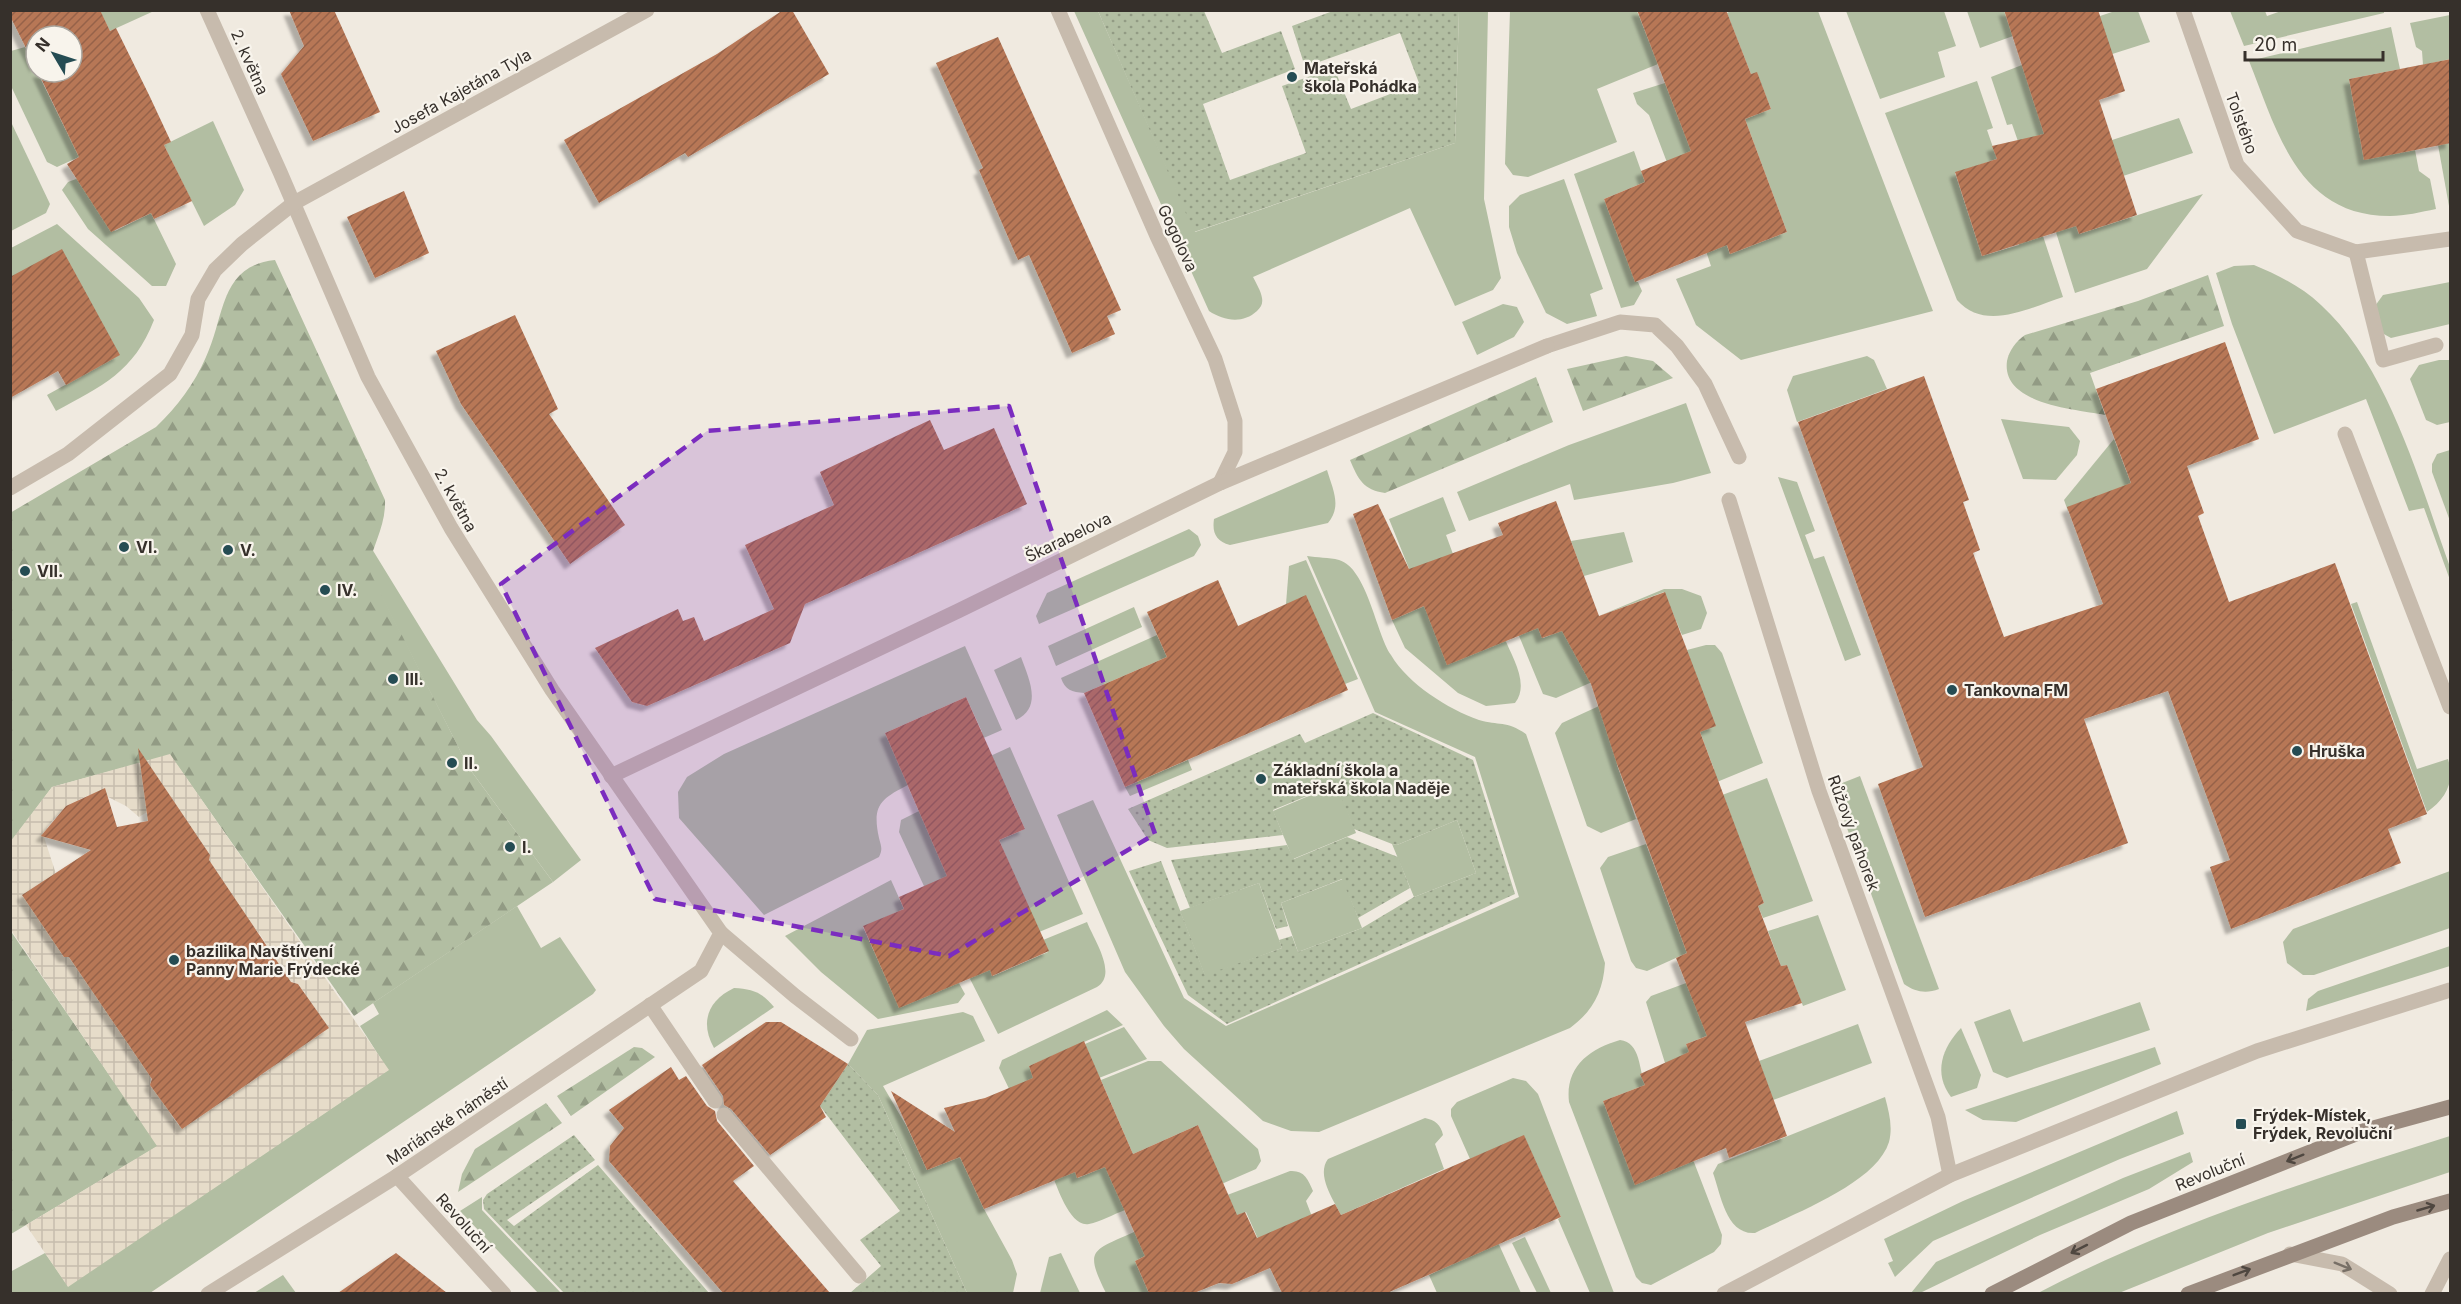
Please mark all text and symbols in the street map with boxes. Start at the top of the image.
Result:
north arrow [24,24,84,84]
scale bar [2245,24,2383,62]
street label: 2. května [227,26,273,98]
text: N [31,34,54,56]
text: 20 m [2254,34,2297,55]
street label: Josefa Kajetána Tyla [387,44,535,138]
place label: Mateřská škola Pohádka [1304,58,1417,96]
marker: Mateřská škola Pohádka [1285,70,1299,84]
street label: Tolstého [2222,89,2262,157]
street label: Gogolova [1154,201,1202,275]
street label: 2. května [430,465,482,535]
street label: Škarabelova [1022,508,1114,566]
place label: VI. [136,537,158,557]
marker: VI. [117,540,131,554]
place label: V. [240,540,256,560]
marker: V. [221,543,235,557]
place label: VII. [37,561,63,581]
marker: VII. [18,564,32,578]
place label: IV. [337,580,357,600]
marker: IV. [318,583,332,597]
place label: III. [405,669,424,689]
marker: III. [386,672,400,686]
place label: Tankovna FM [1964,680,2068,700]
marker: Tankovna FM [1945,683,1959,697]
place label: Hruška [2309,741,2365,761]
marker: Hruška [2290,744,2304,758]
place label: II. [464,753,478,773]
marker: II. [445,756,459,770]
place label: Základní škola a mateřská škola Naděje [1273,760,1450,798]
marker: Základní škola a mateřská škola Naděje [1254,772,1268,786]
street label: Růžový pahorek [1824,772,1884,894]
place label: I. [522,837,532,857]
marker: I. [503,840,517,854]
place label: bazilika Navštívení Panny Marie Frýdecké [186,941,360,979]
marker: bazilika Navštívení Panny Marie Frýdecké [167,953,181,967]
street label: Mariánské náměstí [383,1073,512,1169]
place label: Frýdek-Místek, Frýdek, Revoluční [2253,1105,2393,1143]
marker: Frýdek-Místek, Frýdek, Revoluční [2234,1117,2248,1131]
street label: Revoluční [2172,1149,2248,1195]
one-way arrow [2287,1153,2305,1164]
street label: Revoluční [432,1189,496,1257]
one-way arrow [2416,1201,2435,1213]
one-way arrow [2070,1244,2088,1256]
one-way arrow [2334,1261,2352,1272]
one-way arrow [2232,1266,2251,1277]

